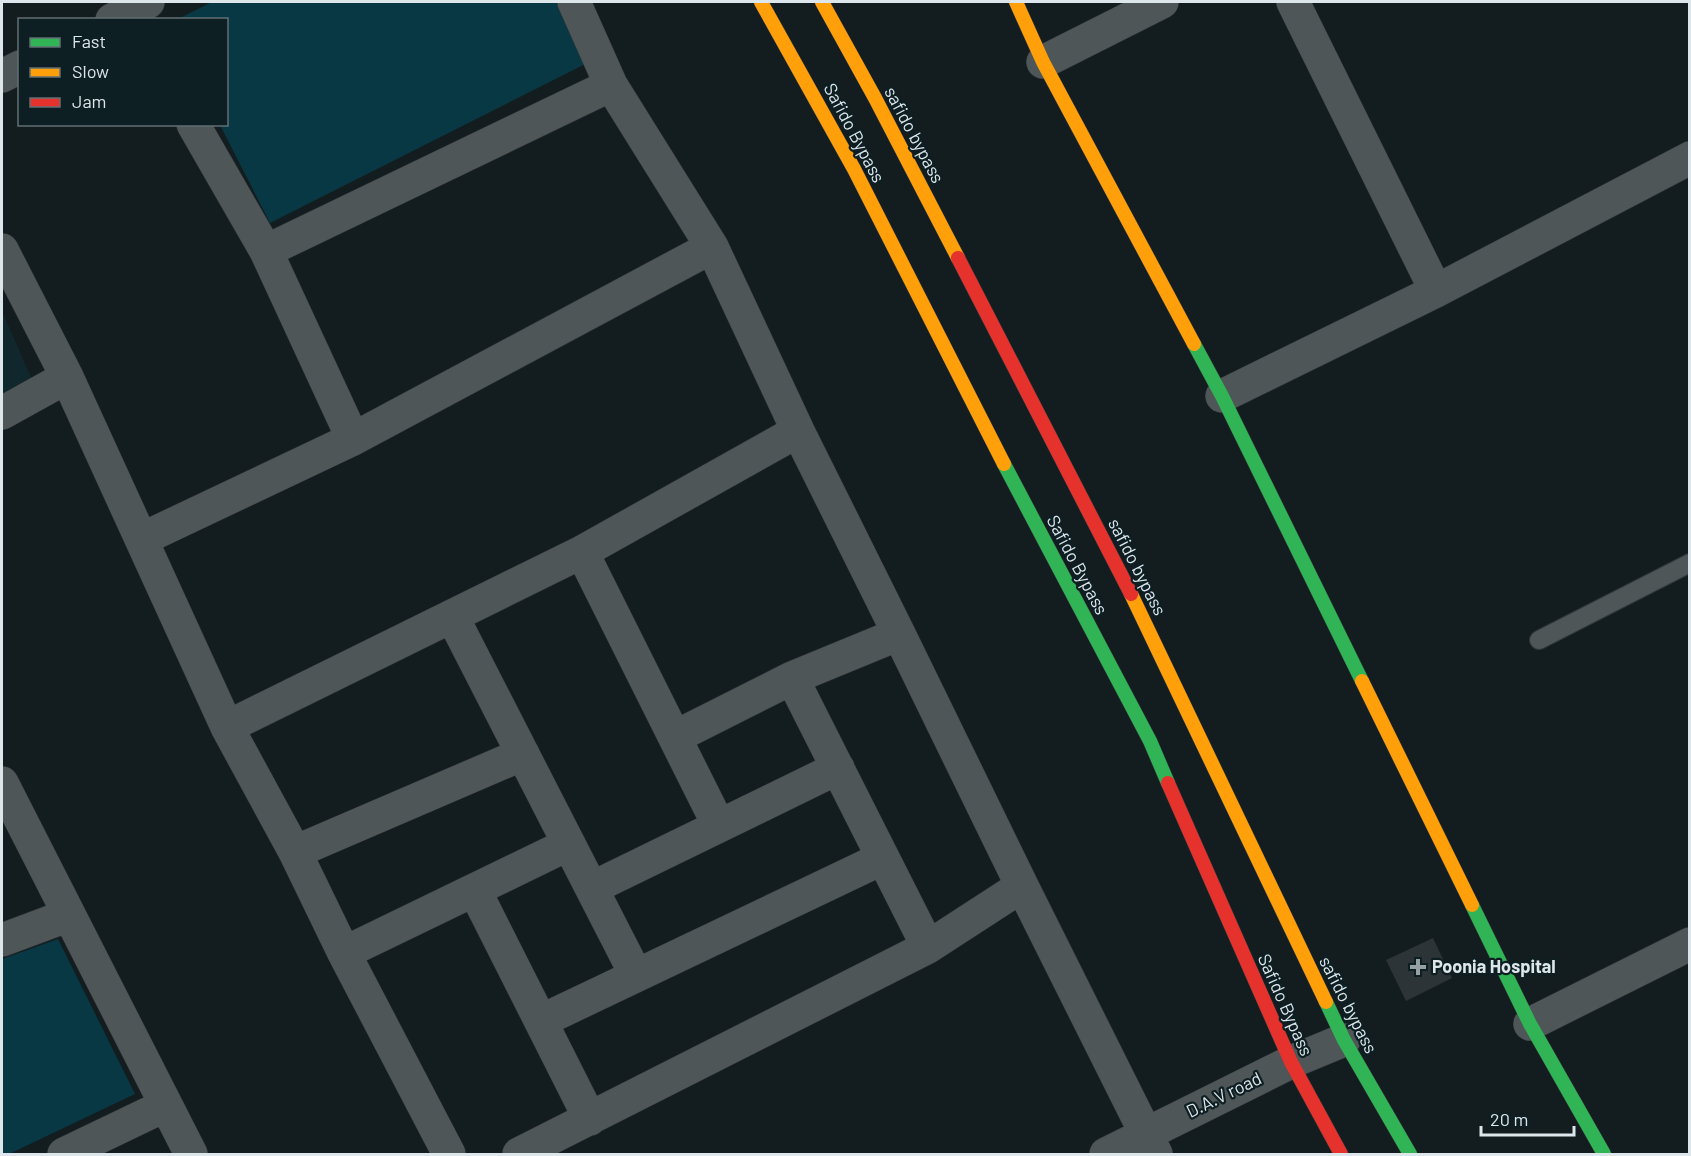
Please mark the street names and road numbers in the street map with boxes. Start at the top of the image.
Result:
street label: Safido Bypass [819,79,890,186]
street label: safido bypass [880,82,950,187]
street label: Safido Bypass [1042,511,1113,618]
street label: safido bypass [1104,514,1172,619]
street label: Safido Bypass [1254,950,1318,1059]
street label: safido bypass [1315,952,1383,1057]
street label: D.A.V road [1182,1066,1265,1122]

